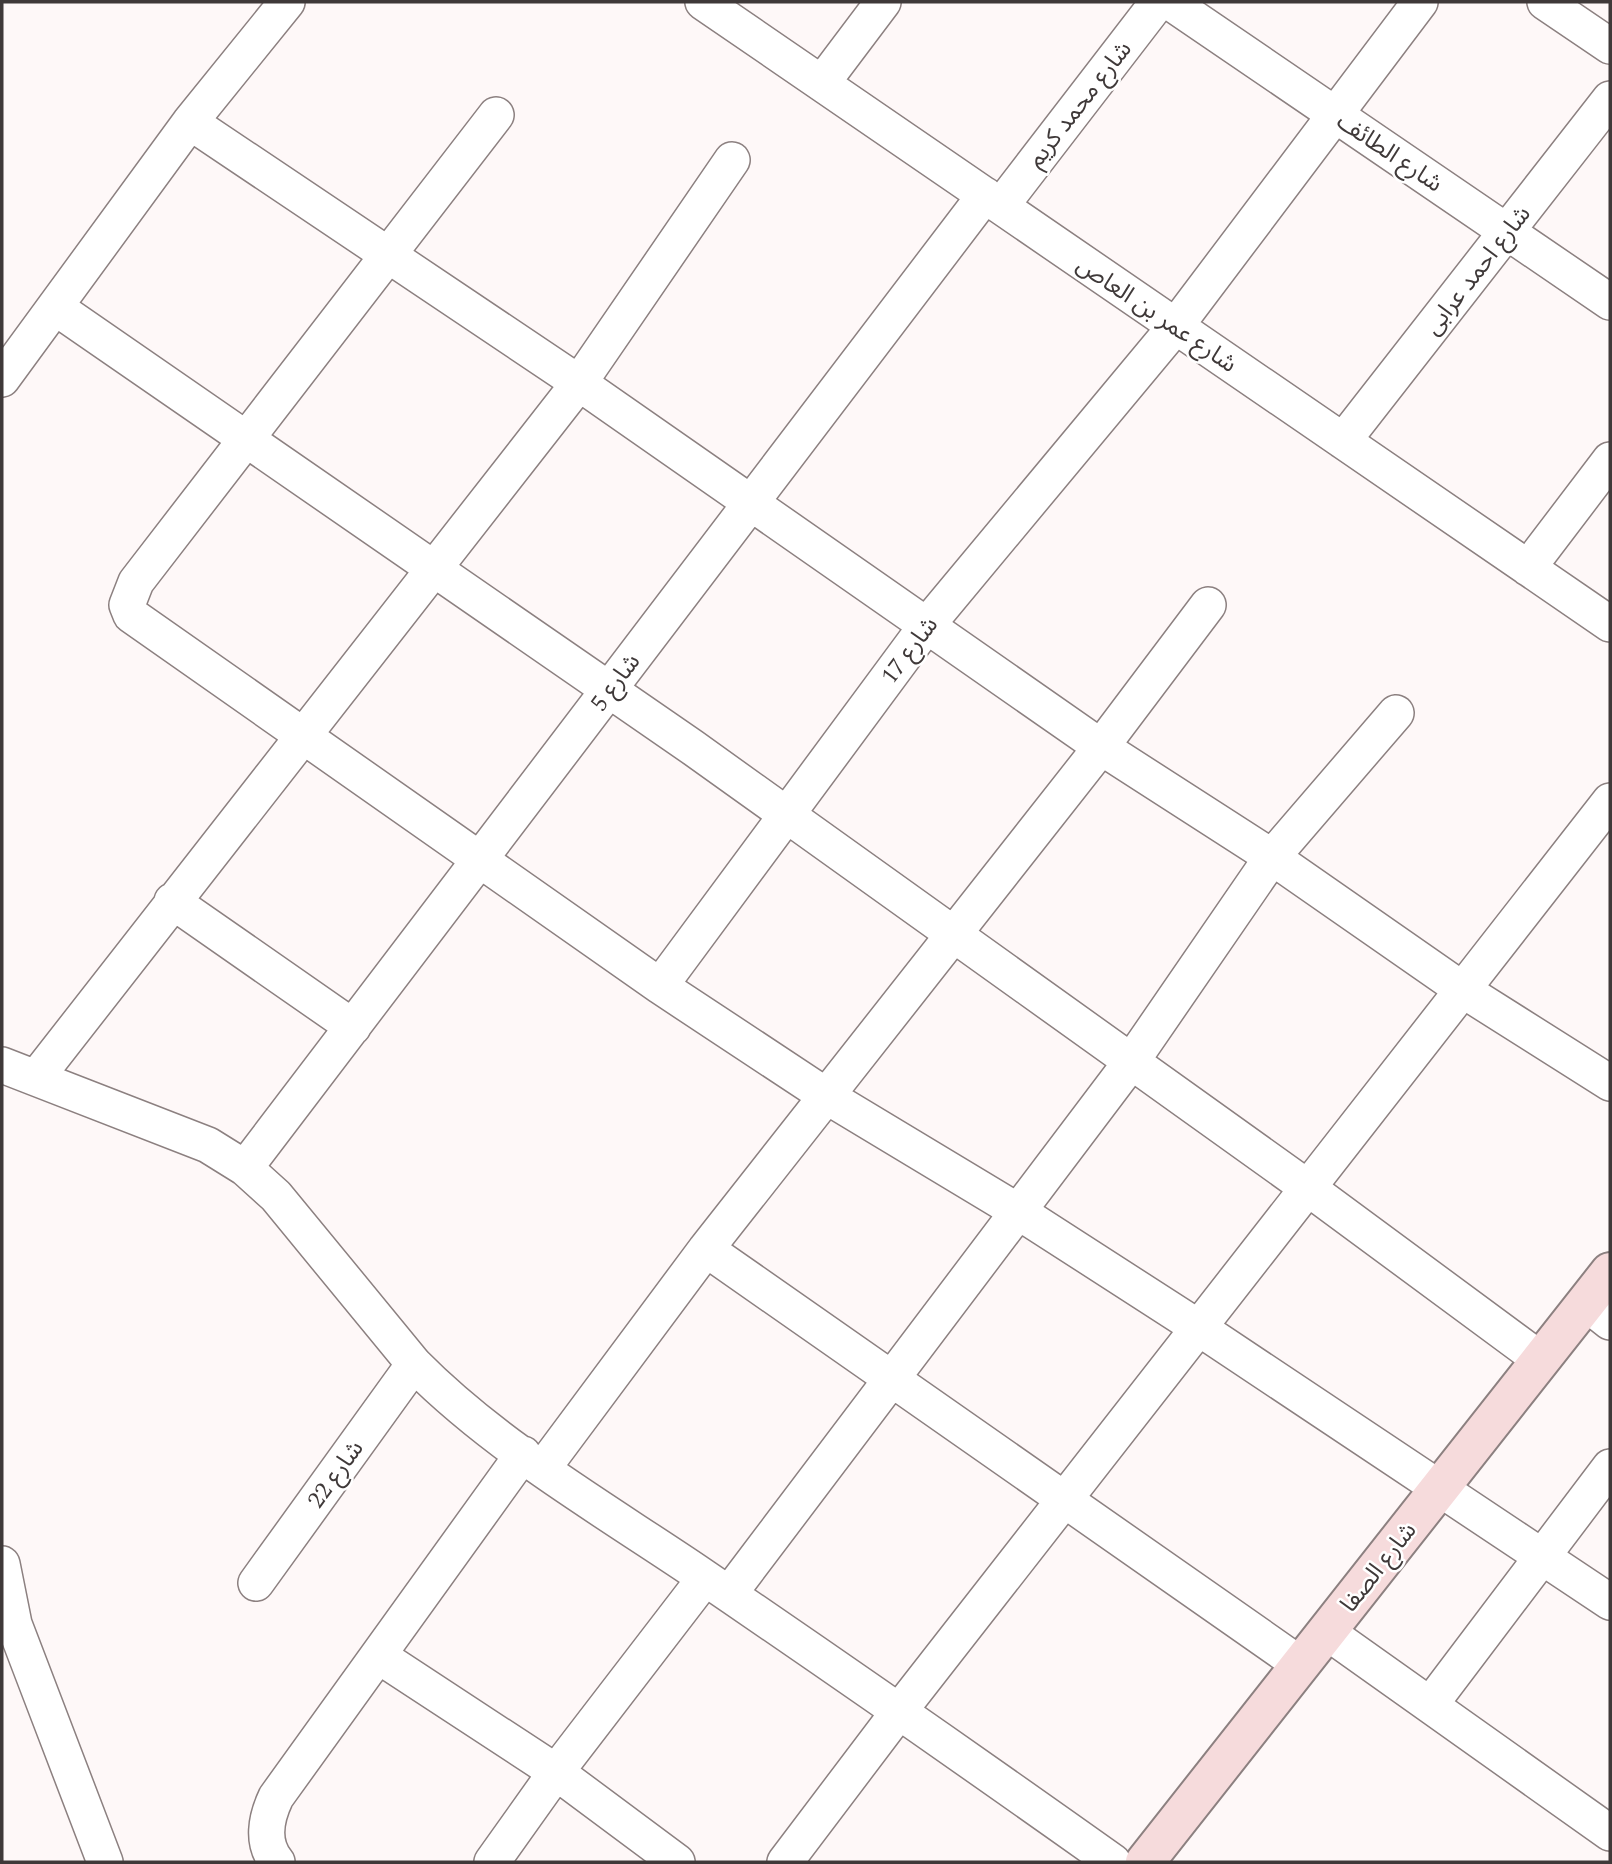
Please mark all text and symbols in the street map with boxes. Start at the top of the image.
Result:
street label: شارع محمد كريم [1019,33,1141,176]
street label: شارع الطائف [1329,104,1450,202]
street label: شارع احمد عرابى [1416,198,1540,343]
street label: شارع عمر بن العاص [1069,248,1244,382]
street label: شارع 17 [872,609,947,692]
street label: شارع 5 [582,646,650,719]
street label: شارع 22 [299,1433,373,1516]
street label: شارع الصفا [1332,1515,1426,1621]

